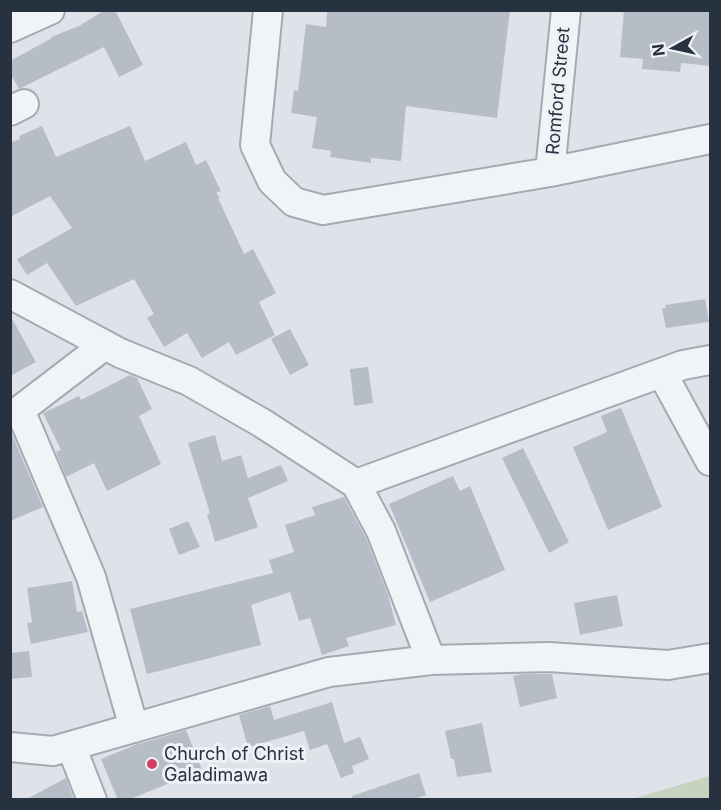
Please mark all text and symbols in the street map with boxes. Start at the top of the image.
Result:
north arrow [643,18,703,78]
street label: Romford Street [541,26,574,156]
text: N [647,43,669,58]
place label: Church of Christ Galadimawa [164,743,304,785]
marker: Church of Christ Galadimawa [145,757,159,771]

